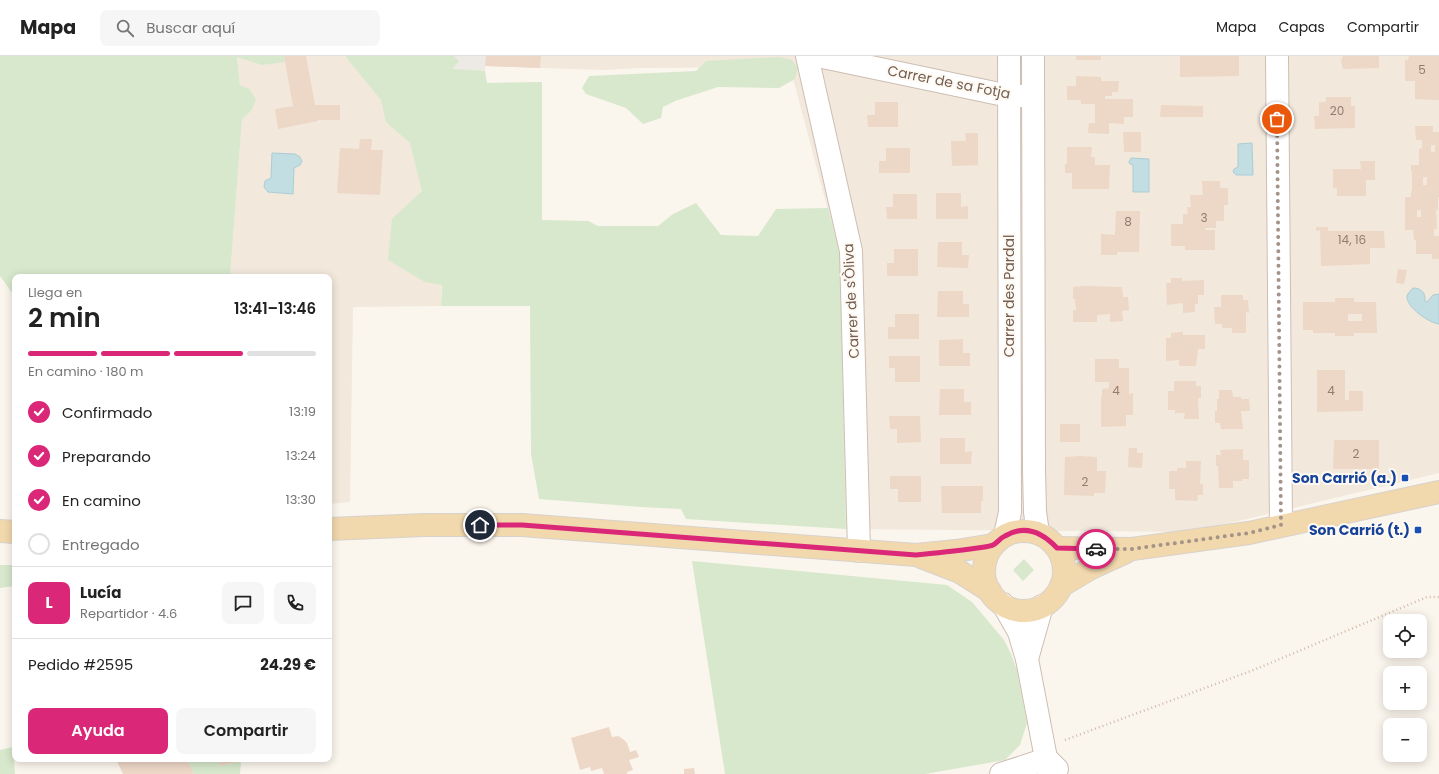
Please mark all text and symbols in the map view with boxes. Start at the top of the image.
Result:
search box [100,10,380,46]
text: Mapa [20,14,76,41]
icon: search [114,17,136,39]
text: Buscar aquí [146,17,235,38]
text: Mapa [1216,17,1256,37]
text: Capas [1278,17,1325,37]
text: Compartir [1347,17,1419,37]
street label: Carrer de sa Fotja [886,60,1012,104]
house number: 5 [1418,61,1426,78]
pin [1260,102,1294,136]
house number: 20 [1330,102,1344,119]
icon: bag [1266,108,1288,130]
house number: 3 [1200,209,1208,226]
house number: 8 [1124,213,1132,230]
house number: 14, 16 [1338,231,1366,248]
street label: Carrer des Pardal [999,235,1019,357]
street label: Carrer de s'Òliva [838,243,864,359]
text: Llega en [28,283,82,302]
text: 13:41–13:46 [234,298,316,319]
text: 2 min [28,300,101,336]
text: En camino · 180 m [28,362,143,381]
house number: 4 [1112,382,1120,399]
house number: 4 [1327,382,1335,399]
icon: check [28,401,50,423]
text: Confirmado [62,402,152,423]
text: 13:19 [289,402,316,421]
icon: check [28,445,50,467]
house number: 2 [1353,445,1360,462]
text: Preparando [62,446,151,467]
text: 13:24 [286,446,316,465]
place label: Son Carrió (a.) [1292,468,1397,488]
house number: 2 [1082,473,1089,490]
marker: Son Carrió (a.) [1400,473,1410,483]
icon: check [28,489,50,511]
text: En camino [62,490,141,511]
text: 13:30 [286,490,316,509]
pin [463,508,497,542]
icon: home [469,514,491,536]
place label: Son Carrió (t.) [1309,520,1410,540]
marker: Son Carrió (t.) [1413,525,1423,535]
courier [1076,529,1116,569]
text: Entregado [62,534,140,555]
icon: car [1085,538,1107,560]
text: Lucía [80,582,121,603]
button: chat [222,582,264,624]
button: phone [274,582,316,624]
text: L [45,592,53,613]
text: Repartidor · 4.6 [80,604,177,623]
map controls [1383,614,1427,762]
button: locate [1383,614,1427,658]
text: Pedido #2595 [28,654,133,675]
text: 24.29 € [260,654,316,675]
button: + [1383,666,1427,710]
button: Ayuda [28,708,168,754]
button: Compartir [176,708,316,754]
button: − [1383,718,1427,762]

